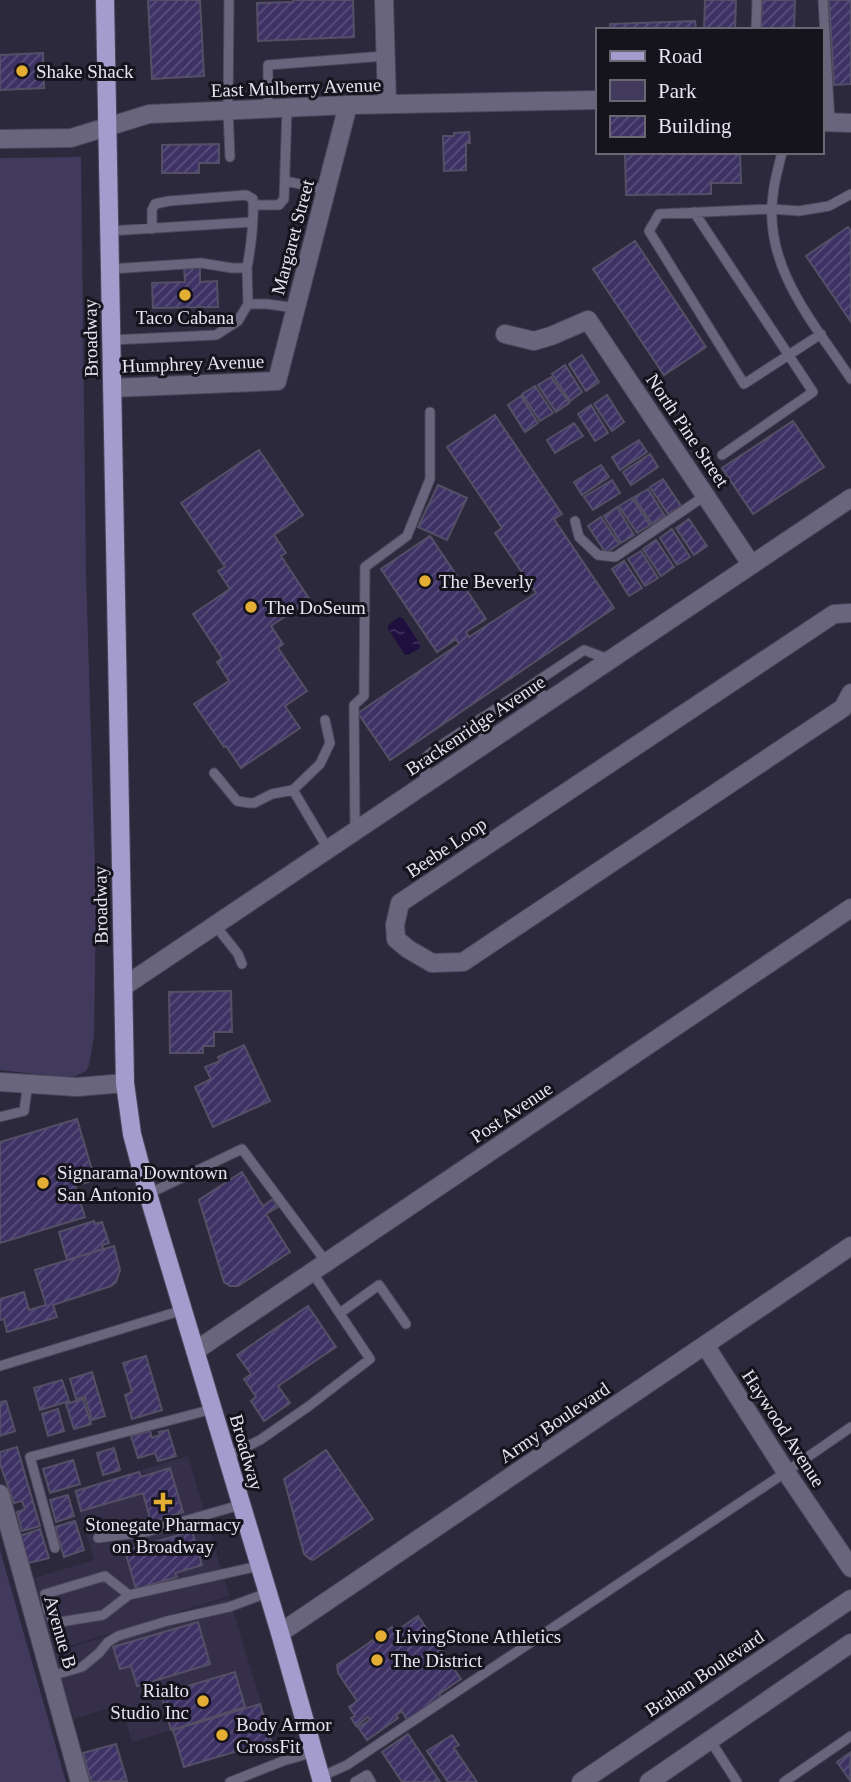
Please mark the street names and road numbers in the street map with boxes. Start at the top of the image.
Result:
street label: East Mulberry Avenue [210,74,382,101]
street label: Margaret Street [267,177,318,297]
street label: Broadway [79,298,102,377]
street label: Humphrey Avenue [121,351,265,376]
street label: North Pine Street [642,370,734,491]
street label: Brackenridge Avenue [402,671,549,780]
street label: Beebe Loop [402,813,490,882]
street label: Broadway [89,865,112,944]
street label: Post Avenue [466,1077,556,1147]
street label: Haywood Avenue [738,1366,829,1491]
street label: Army Boulevard [495,1378,614,1467]
street label: Broadway [226,1412,268,1493]
street label: Avenue B [40,1593,81,1671]
street label: Brahan Boulevard [641,1626,768,1721]

